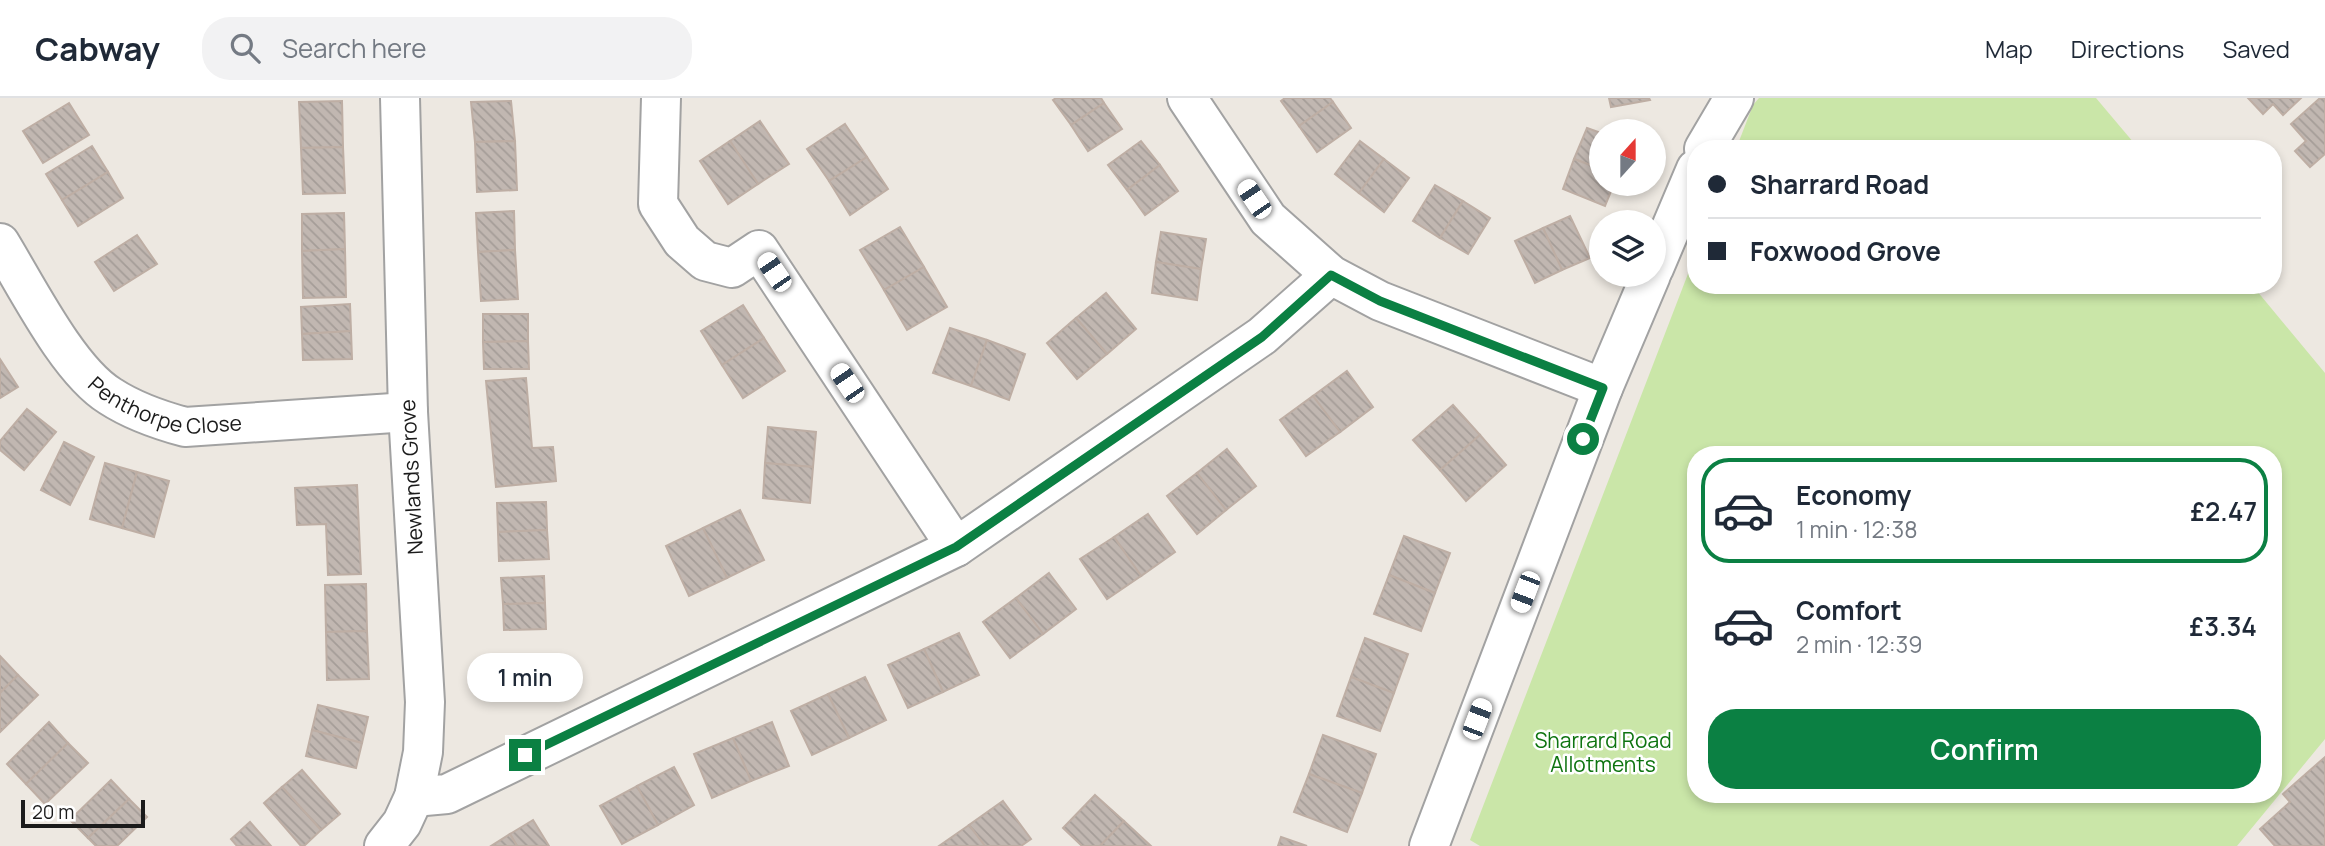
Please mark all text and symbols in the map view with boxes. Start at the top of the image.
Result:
search box [202,17,692,80]
text: Cabway [35,26,160,71]
icon: search [226,29,264,67]
text: Search here [282,30,427,66]
text: Map [1985,32,2033,65]
text: Directions [2071,32,2184,65]
text: Saved [2222,32,2290,65]
north arrow [1589,119,1666,196]
map controls [1589,119,1666,287]
text: Sharrard Road [1750,166,1929,202]
car [1234,176,1275,222]
button: layers [1589,210,1666,287]
text: Foxwood Grove [1750,233,1941,269]
car [754,249,795,295]
car [827,360,868,406]
street label: Penthorpe Close [83,370,243,440]
street label: Newlands Grove [393,399,429,556]
route start [1567,423,1599,455]
text: Economy [1796,477,1911,513]
icon: car [1712,479,1775,542]
text: £2.47 [2190,493,2257,529]
text: 1 min · 12:38 [1796,513,1918,545]
car [1508,569,1543,615]
text: Comfort [1796,592,1902,628]
icon: car [1712,594,1775,657]
text: £3.34 [2189,608,2257,644]
text: 2 min · 12:39 [1796,628,1923,660]
callout: 1 min [467,654,583,702]
text: 1 min [498,661,552,693]
car [1460,696,1495,742]
button: Confirm [1708,709,2261,789]
park label: Sharrard Road Allotments [1534,726,1672,778]
route end [509,739,541,771]
scale bar [21,797,145,829]
text: 20 m [32,799,74,825]

